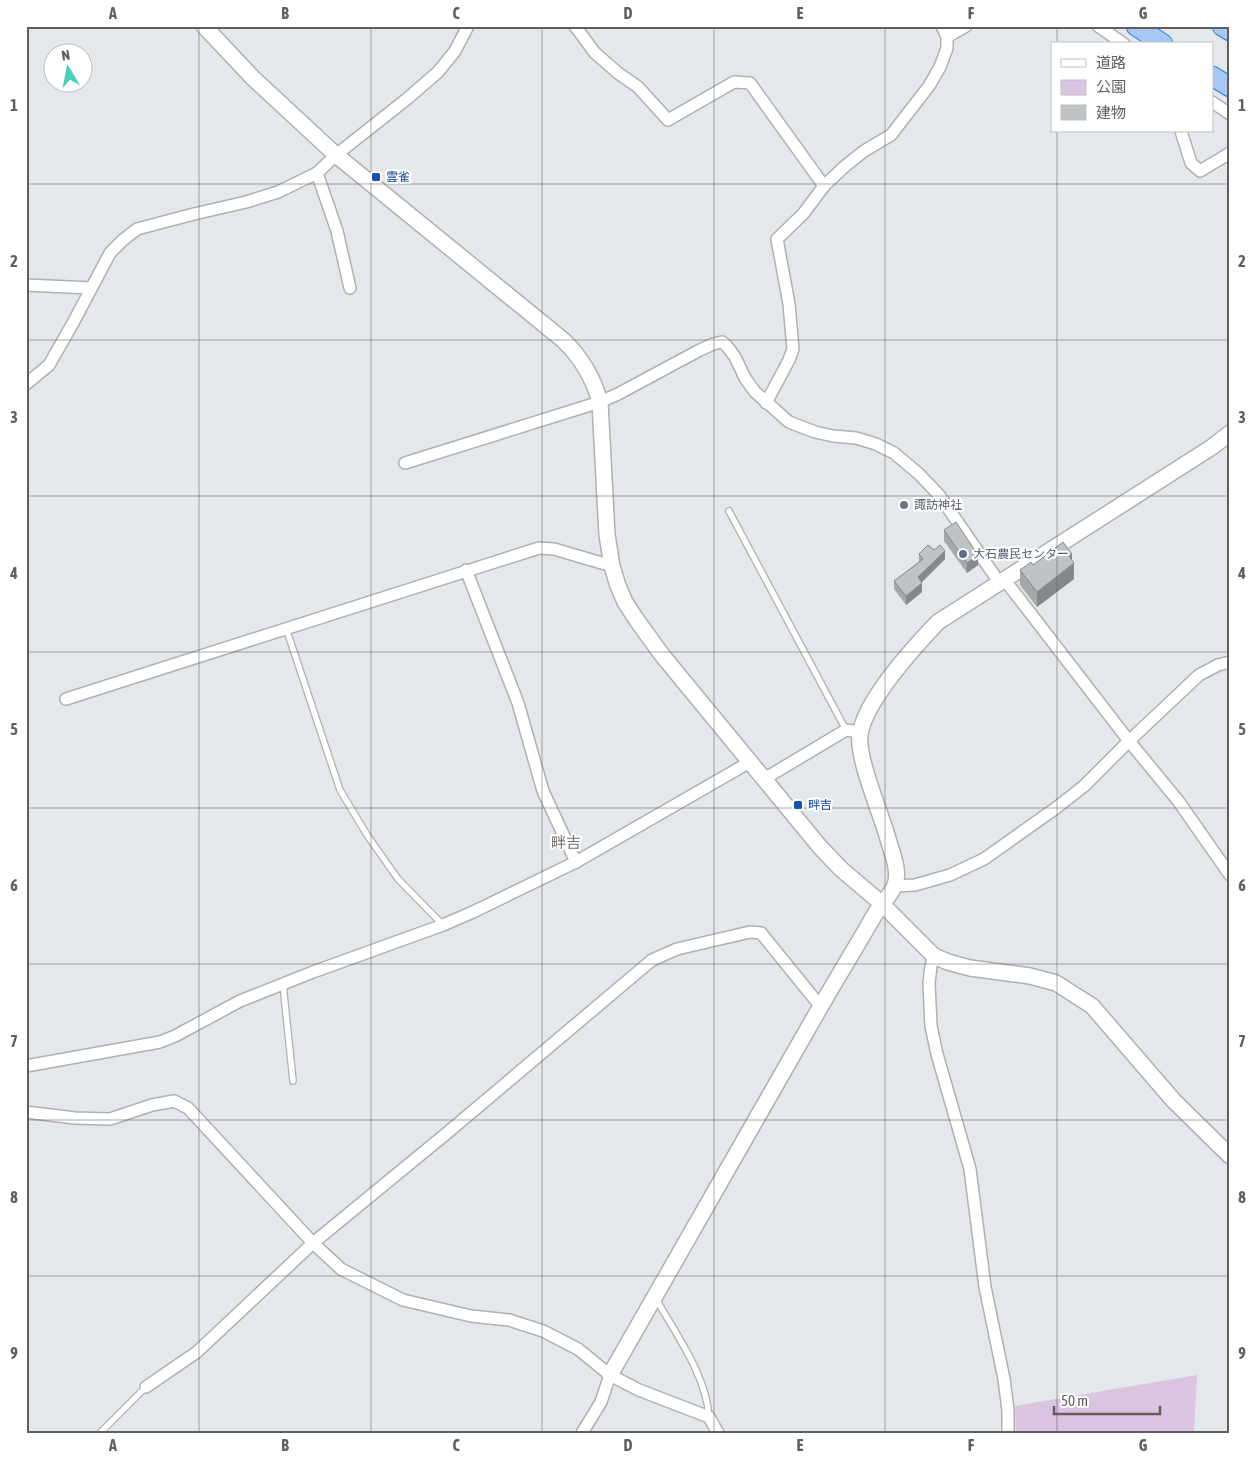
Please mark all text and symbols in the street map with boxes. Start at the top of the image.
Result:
text: A [108,4,117,22]
text: B [281,4,289,22]
text: C [452,4,460,22]
text: D [624,4,633,22]
text: E [797,4,804,22]
text: F [968,4,975,22]
text: G [1139,4,1148,22]
north arrow [42,42,92,92]
legend [1051,42,1214,132]
text: N [60,47,71,64]
text: 道路 [1096,54,1126,71]
text: 公園 [1096,78,1126,95]
text: 1 [10,96,18,114]
text: 1 [1238,96,1246,114]
text: 建物 [1096,104,1126,121]
place label: 雲雀 [386,170,410,184]
marker: 雲雀 [370,171,382,183]
text: 2 [10,252,18,270]
text: 2 [1238,252,1246,270]
text: 3 [10,408,18,426]
text: 3 [1238,408,1246,426]
place label: 諏訪神社 [914,498,962,512]
marker: 諏訪神社 [898,499,910,511]
place label: 大石農民センター [973,547,1069,561]
marker: 大石農民センター [957,548,969,560]
text: 4 [9,564,18,582]
text: 4 [1237,564,1246,582]
text: 5 [10,720,18,738]
text: 5 [1238,720,1246,738]
place label: 畔吉 [808,798,832,812]
marker: 畔吉 [792,799,804,811]
district label: 畔吉 [551,834,581,851]
text: 6 [10,876,18,894]
text: 6 [1238,876,1246,894]
text: 7 [10,1032,18,1050]
text: 7 [1238,1032,1246,1050]
text: 8 [10,1188,18,1206]
text: 8 [1238,1188,1246,1206]
text: 9 [10,1344,18,1362]
text: 9 [1238,1344,1246,1362]
scale bar [1054,1384,1160,1416]
text: 50 m [1061,1392,1088,1409]
text: A [108,1436,117,1454]
text: B [281,1436,289,1454]
text: C [452,1436,460,1454]
text: D [624,1436,633,1454]
text: E [797,1436,804,1454]
text: F [968,1436,975,1454]
text: G [1139,1436,1148,1454]

